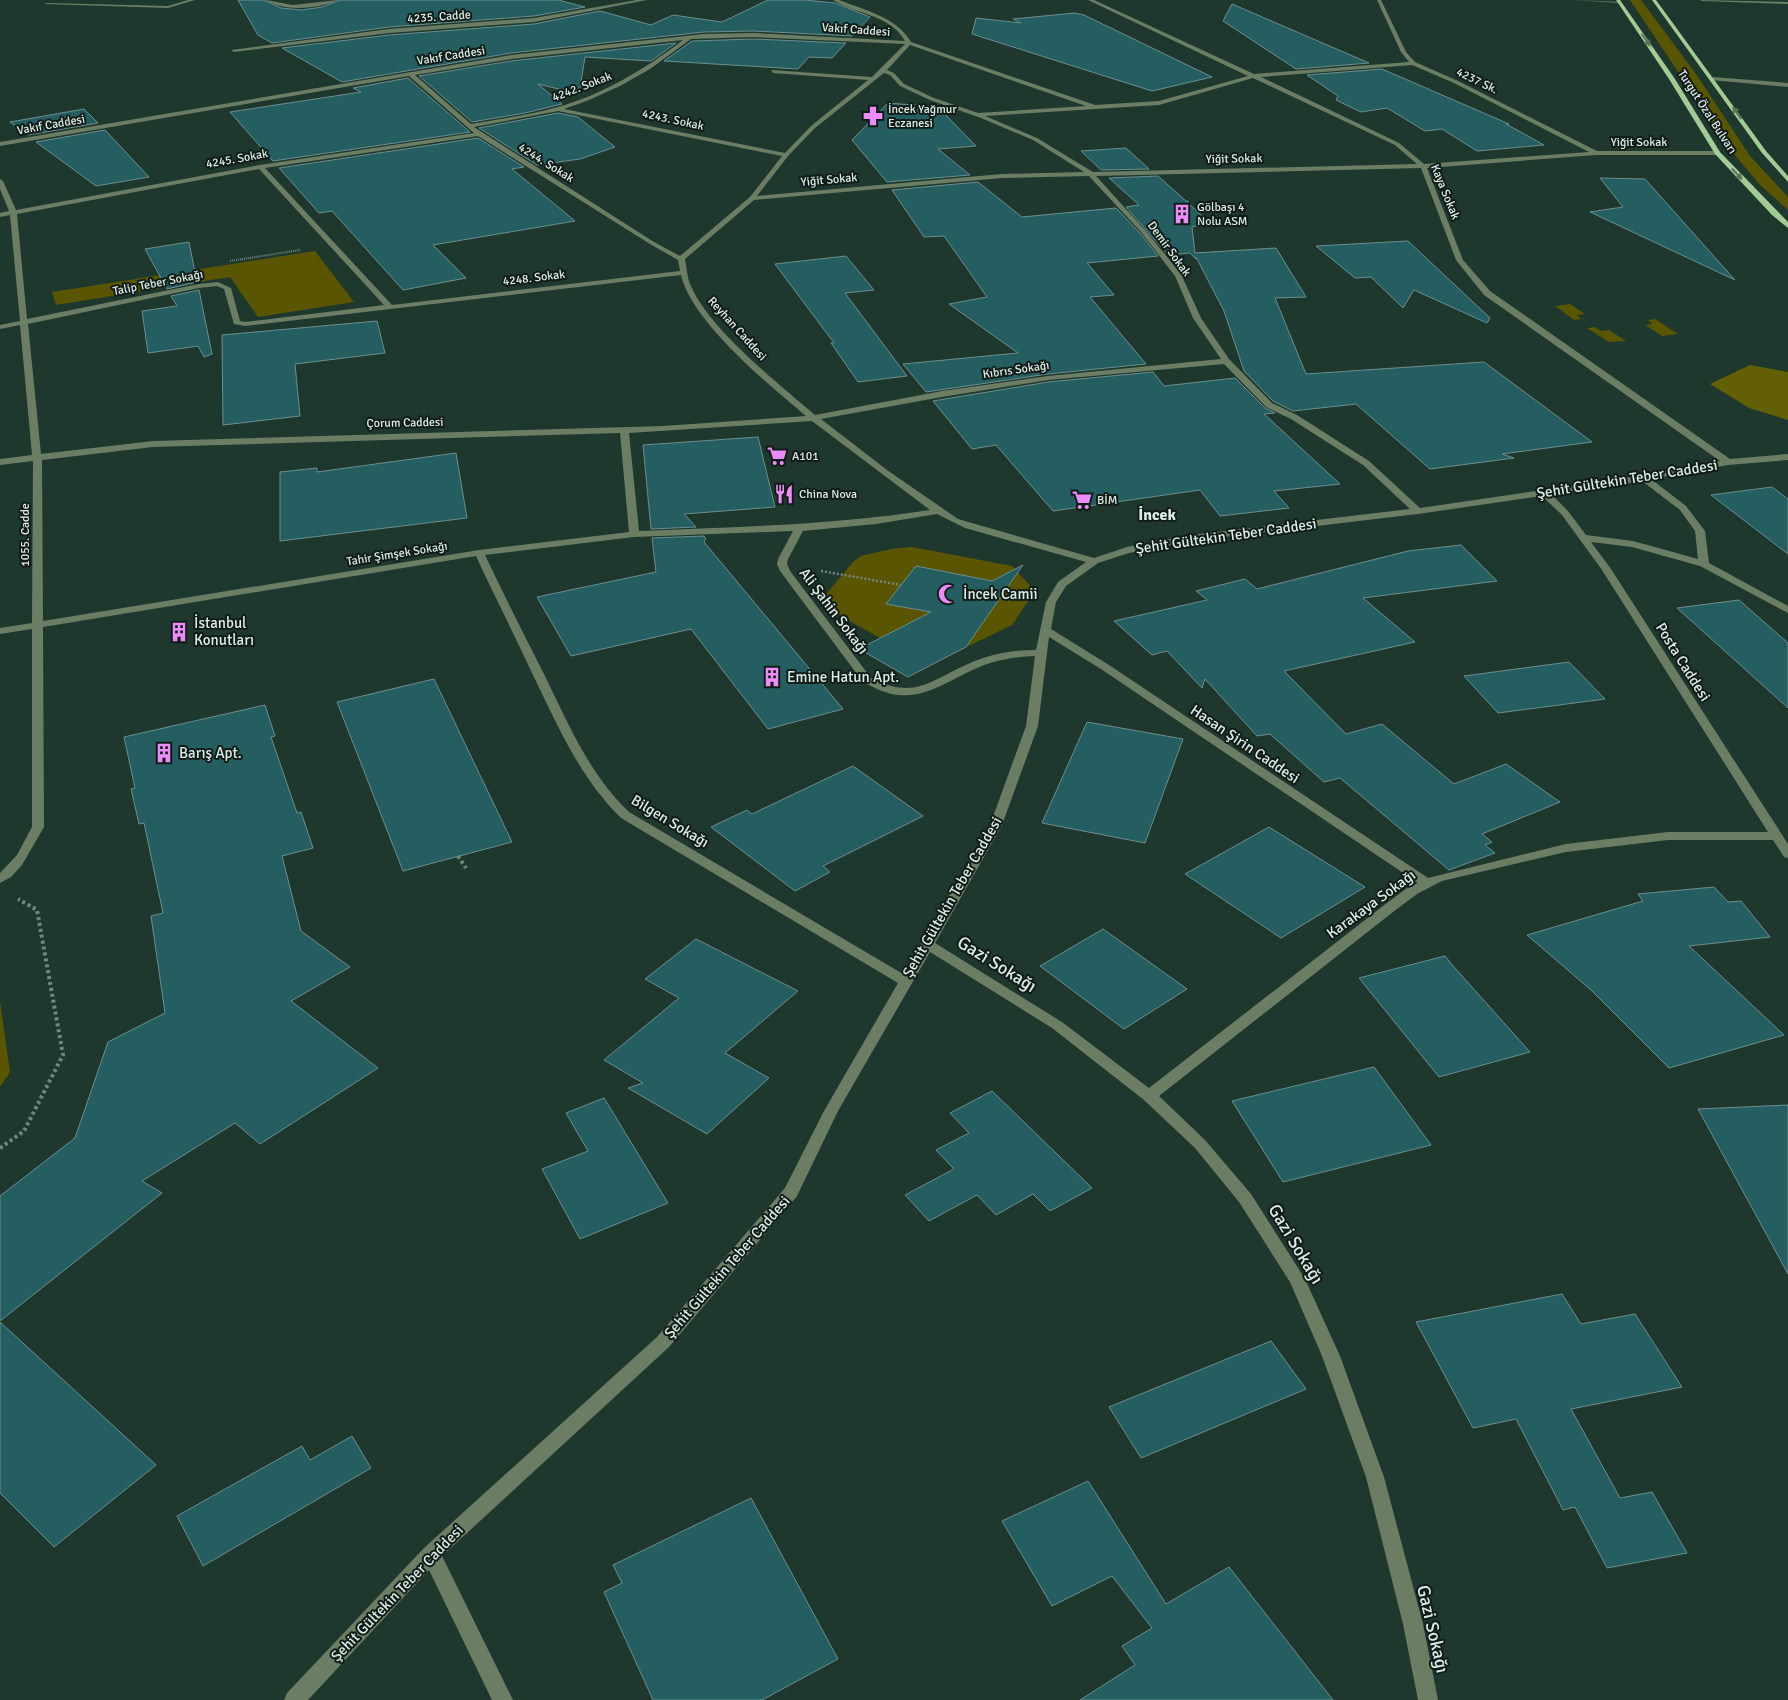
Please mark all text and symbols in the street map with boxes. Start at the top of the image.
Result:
street label: 4235. Cadde [407,7,471,27]
street label: Vakıf Caddesi [821,20,891,40]
one-way arrow [1641,33,1650,47]
street label: Vakıf Caddesi [416,43,486,69]
street label: 4237 Sk. [1454,65,1500,97]
street label: Turgut Özal Bulvarı [1674,67,1740,157]
street label: 4242. Sokak [550,69,614,105]
place label: İncek Yağmur Eczanesi [888,102,957,131]
pharmacy icon: İncek Yağmur Eczanesi [862,105,884,127]
street label: 4243. Sokak [641,106,705,134]
one-way arrow [1732,107,1742,120]
street label: Vakıf Caddesi [16,112,86,138]
street label: Yiğit Sokak [1611,135,1667,150]
street label: 4244. Sokak [515,140,577,186]
street label: 4245. Sokak [205,146,269,172]
street label: Yiğit Sokak [1206,151,1262,167]
street label: Kaya Sokak [1427,162,1463,222]
one-way arrow [1731,168,1743,180]
street label: Yiğit Sokak [800,170,858,190]
place label: Gölbaşı 4 Nolu ASM [1197,200,1248,229]
building icon: Gölbaşı 4 Nolu ASM [1171,203,1193,225]
street label: Demir Sokak [1144,218,1194,280]
street label: Talip Teber Sokağı [112,267,204,299]
street label: 4248. Sokak [502,267,566,289]
street label: Reyhan Caddesi [704,294,770,364]
street label: Kıbrıs Sokağı [982,358,1050,382]
street label: Çorum Caddesi [366,415,444,431]
supermarket icon: A101 [766,445,788,467]
place label: A101 [792,449,819,464]
street label: Şehit Gültekin Teber Caddesi [1535,456,1719,502]
restaurant icon: China Nova [773,483,795,505]
place label: China Nova [799,487,857,502]
supermarket icon: BİM [1071,489,1093,511]
place label: BİM [1097,493,1117,508]
street label: 1055. Cadde [18,503,33,567]
district label: İncek [1138,505,1176,525]
street label: Şehit Gültekin Teber Caddesi [1134,514,1318,558]
street label: Tahir Şimşek Sokağı [346,539,448,569]
street label: Ali Şahin Sokağı [796,564,872,658]
mosque icon: İncek Camii [937,583,959,605]
place label: İncek Camii [963,585,1038,603]
place label: İstanbul Konutları [194,614,254,649]
street label: Posta Caddesi [1652,619,1714,705]
building icon: İstanbul Konutları [168,621,190,643]
building icon: Emine Hatun Apt. [761,666,783,688]
place label: Emine Hatun Apt. [787,668,899,686]
street label: Hasan Şirin Caddesi [1187,701,1303,787]
building icon: Barış Apt. [153,742,175,764]
place label: Barış Apt. [179,744,242,762]
street label: Bilgen Sokağı [628,791,712,851]
street label: Şehit Gültekin Teber Caddesi [899,813,1005,981]
street label: Karakaya Sokağı [1323,866,1419,942]
street label: Gazi Sokağı [953,931,1041,997]
street label: Şehit Gültekin Teber Caddesi [660,1192,794,1342]
street label: Gazi Sokağı [1264,1200,1328,1288]
street label: Şehit Gültekin Teber Caddesi [327,1521,467,1665]
street label: Gazi Sokağı [1412,1583,1454,1675]

